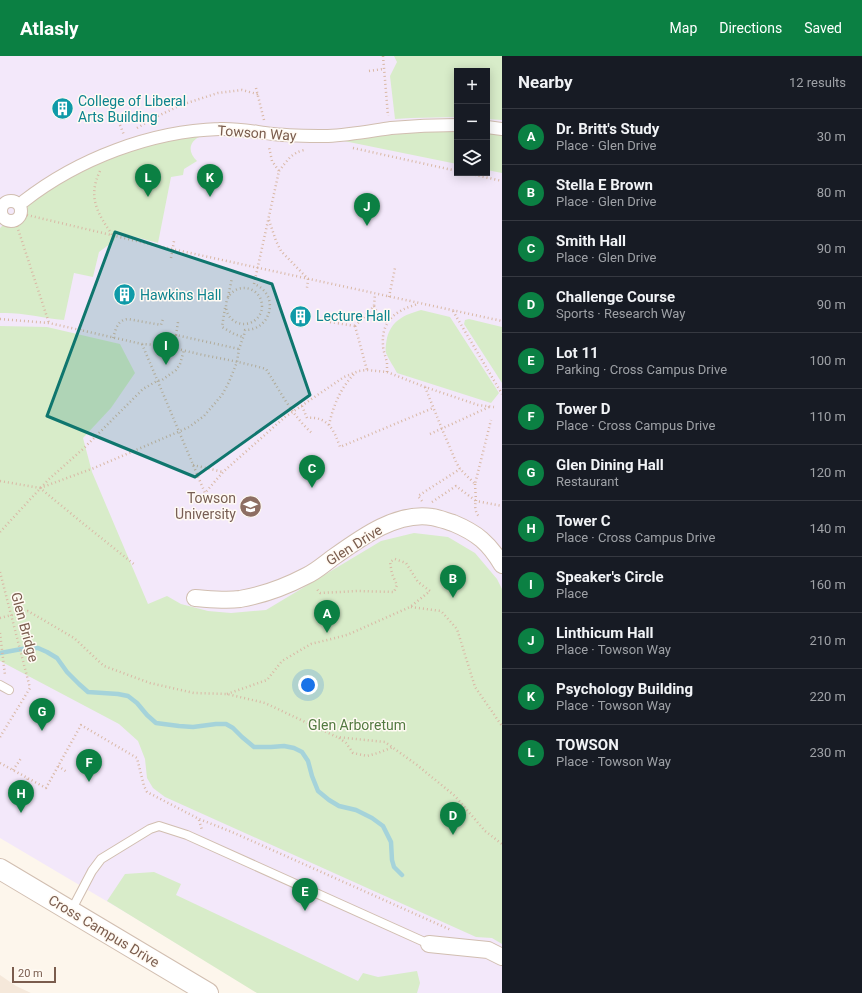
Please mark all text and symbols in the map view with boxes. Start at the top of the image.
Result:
text: Atlasly [20,17,79,40]
text: Map [670,20,697,36]
text: Directions [719,20,782,36]
text: Saved [804,20,842,36]
map controls [454,68,490,176]
button: + [454,68,490,104]
text: Nearby [518,72,573,92]
text: 12 results [789,75,846,90]
place label: College of Liberal Arts Building [78,93,186,125]
building icon: College of Liberal Arts Building [49,96,75,122]
button: − [454,104,490,140]
text: Dr. Britt's Study [556,120,659,138]
street label: Towson Way [217,122,297,144]
text: A [527,129,535,144]
text: 30 m [817,129,846,144]
text: Place · Glen Drive [556,138,657,153]
button: layers [454,140,490,176]
pin: L [135,164,161,197]
pin: K [197,164,223,197]
text: Stella E Brown [556,176,653,194]
text: B [527,185,535,200]
text: 80 m [817,185,846,200]
pin: J [354,193,380,226]
text: Place · Glen Drive [556,194,657,209]
text: Smith Hall [556,232,626,250]
text: C [527,241,535,256]
text: 90 m [817,241,846,256]
text: Place · Glen Drive [556,250,657,265]
building icon: Hawkins Hall [111,282,137,308]
place label: Hawkins Hall [140,287,221,303]
text: Challenge Course [556,288,675,306]
text: D [527,297,535,312]
text: 90 m [817,297,846,312]
building icon: Lecture Hall [287,303,313,329]
text: Sports · Research Way [556,306,685,321]
place label: Lecture Hall [316,308,391,324]
pin: I [153,332,179,365]
text: Lot 11 [556,344,599,362]
text: E [527,353,535,368]
text: 100 m [809,353,846,368]
text: Parking · Cross Campus Drive [556,362,727,377]
text: Tower D [556,400,611,418]
text: F [527,409,535,424]
text: 110 m [809,409,846,424]
text: Place · Cross Campus Drive [556,418,715,433]
pin: C [299,455,325,488]
text: Glen Dining Hall [556,456,664,474]
text: G [527,465,535,480]
text: 120 m [809,465,846,480]
text: Restaurant [556,474,619,489]
place label: Towson University [175,490,236,522]
school or university icon: Towson University [238,493,264,519]
text: Tower C [556,512,611,530]
text: H [526,521,536,536]
text: 140 m [809,521,846,536]
street label: Glen Drive [323,522,385,568]
text: Place · Cross Campus Drive [556,530,715,545]
pin: B [440,565,466,598]
text: Speaker's Circle [556,568,664,586]
text: I [529,577,533,592]
text: 160 m [809,577,846,592]
text: Place [556,586,588,601]
street label: Glen Bridge [8,590,42,664]
pin: A [314,600,340,633]
text: Linthicum Hall [556,624,653,642]
text: J [527,633,535,648]
text: 210 m [809,633,846,648]
text: Place · Towson Way [556,642,671,657]
your location [298,675,318,695]
text: Psychology Building [556,680,693,698]
text: K [527,689,535,704]
text: 220 m [809,689,846,704]
pin: G [29,698,55,731]
text: Place · Towson Way [556,698,671,713]
park label: Glen Arboretum [308,717,406,733]
text: TOWSON [556,736,619,754]
text: L [527,745,535,760]
text: 230 m [809,745,846,760]
pin: F [76,749,102,782]
text: Place · Towson Way [556,754,671,769]
pin: H [8,780,34,813]
pin: D [440,802,466,835]
pin: E [292,878,318,911]
street label: Cross Campus Drive [46,892,162,970]
scale bar [12,965,56,984]
text: 20 m [18,967,43,980]

